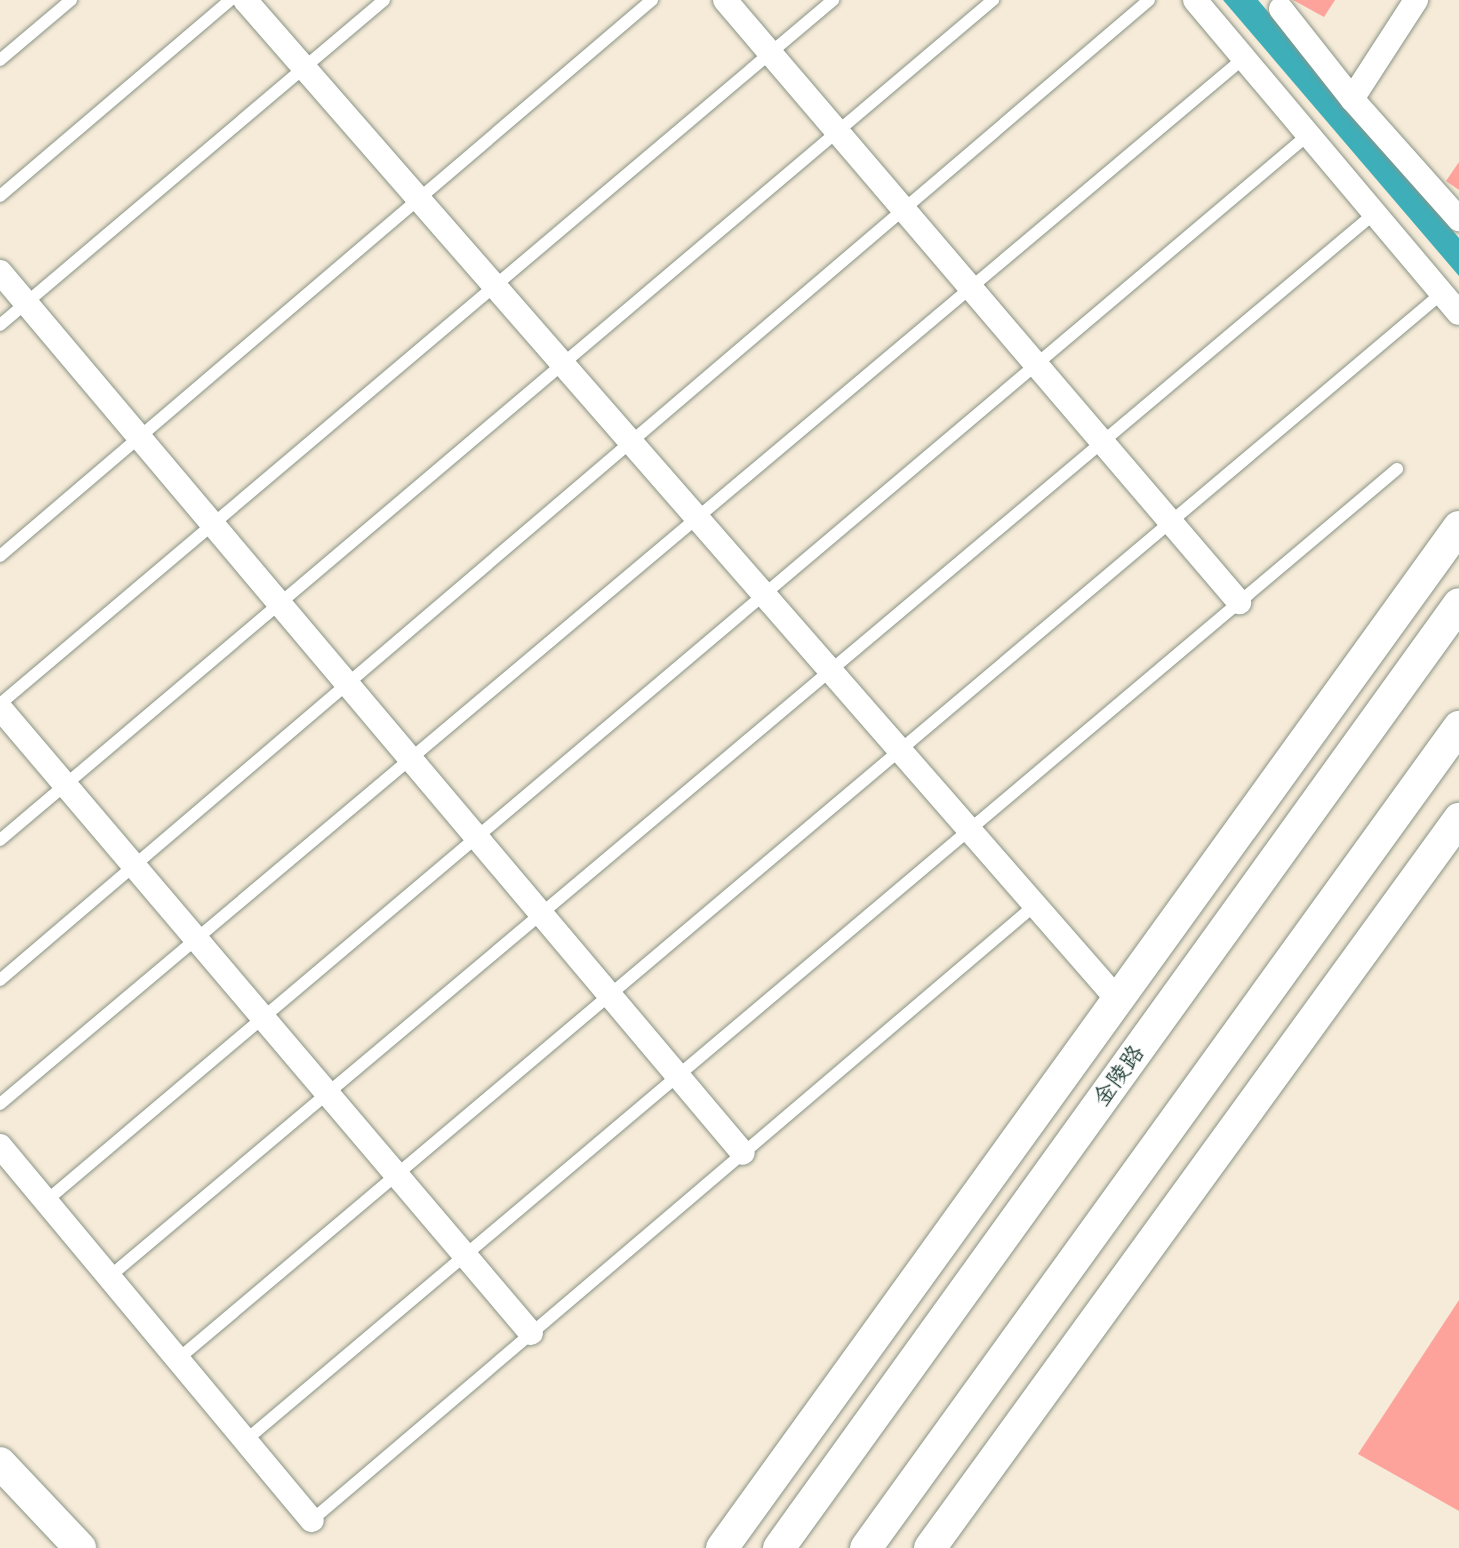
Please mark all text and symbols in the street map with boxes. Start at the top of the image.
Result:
street label: 金陵路 [1088,1040,1150,1112]

